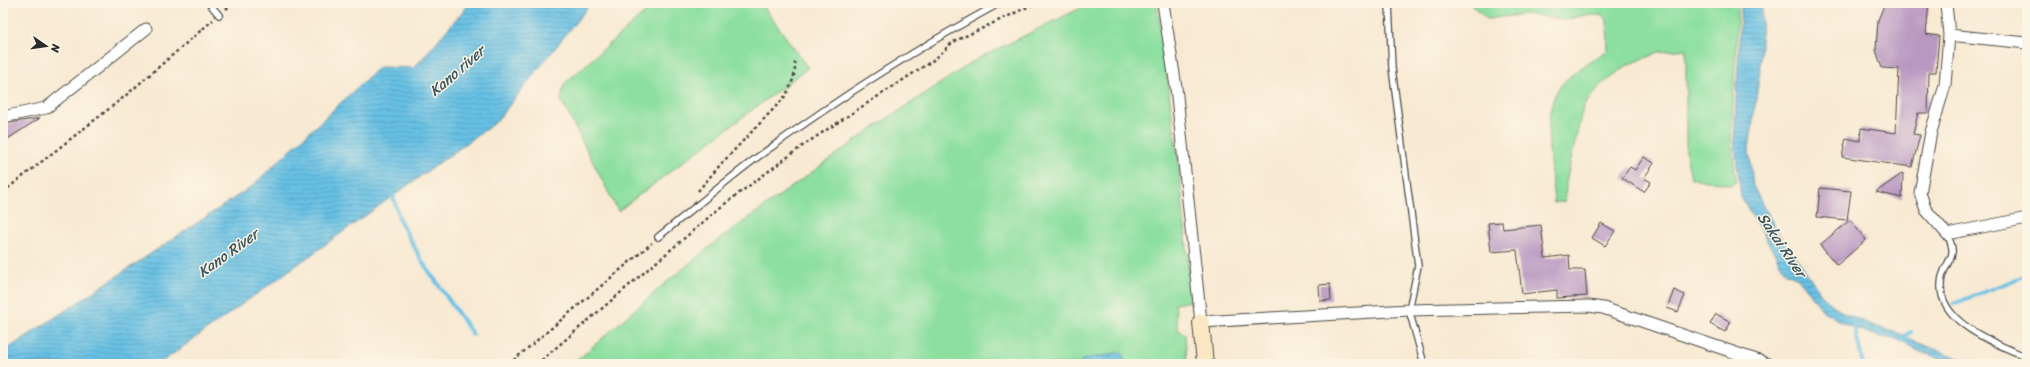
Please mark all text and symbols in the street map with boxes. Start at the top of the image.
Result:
north arrow [26,26,66,66]
water label: Kano river [423,37,493,103]
text: N [45,41,66,54]
water label: Sakai River [1750,207,1815,286]
water label: Kano River [192,220,266,284]

